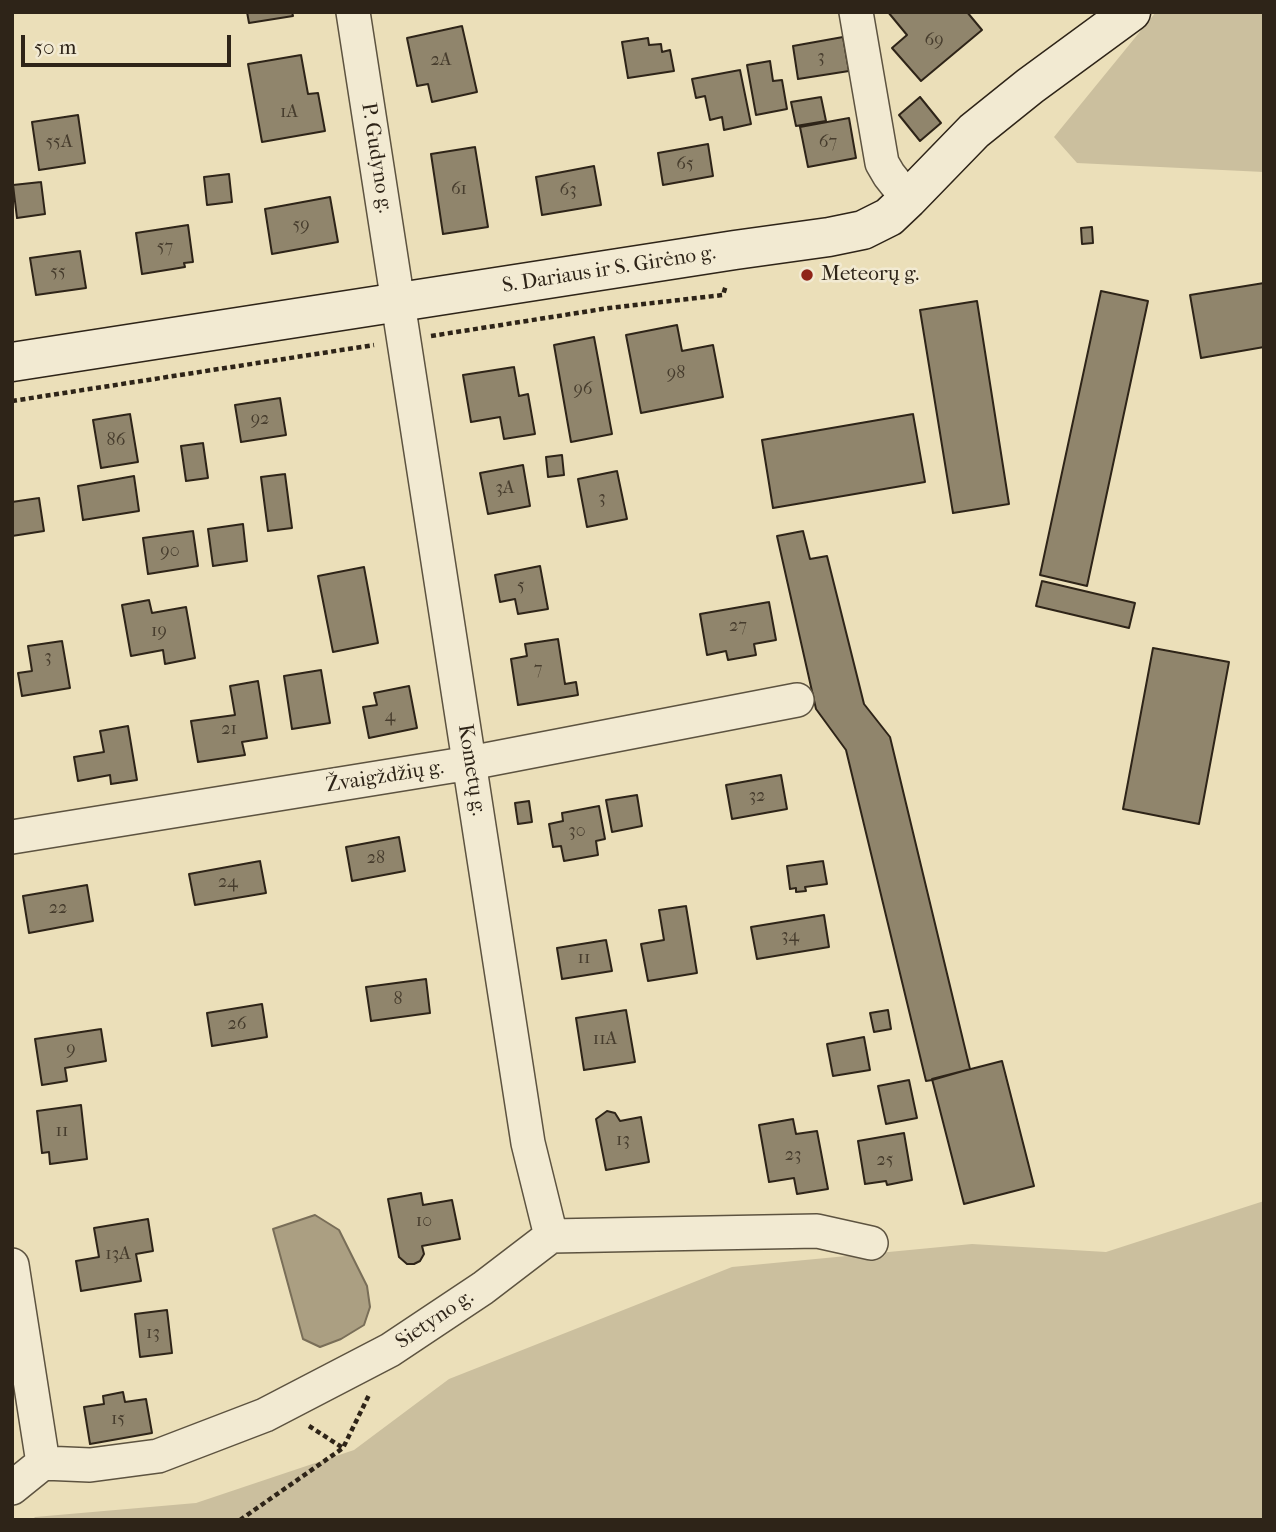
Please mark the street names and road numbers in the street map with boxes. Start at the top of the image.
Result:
street label: P. Gudyno g. [355,101,397,215]
street label: S. Dariaus ir S. Girėno g. [500,241,718,299]
street label: Kometų g. [451,722,491,818]
street label: Žvaigždžių g. [324,755,446,799]
street label: Sietyno g. [391,1285,479,1355]

